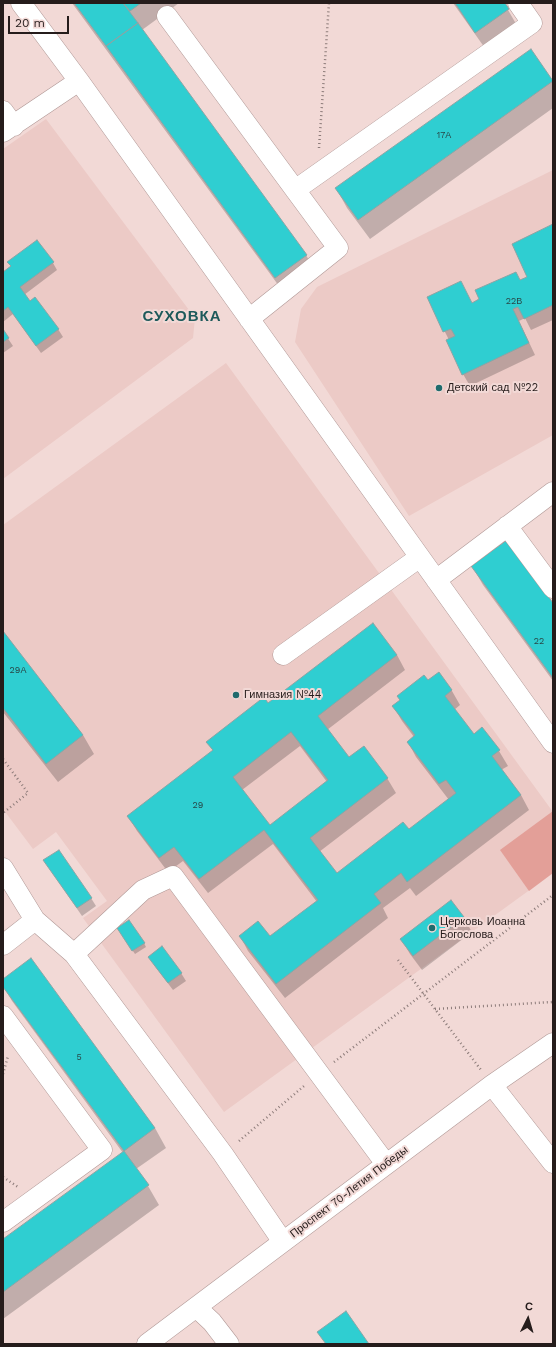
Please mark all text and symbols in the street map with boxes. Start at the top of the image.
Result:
scale bar [10,8,71,34]
text: 20 m [15,16,45,30]
house number: 17А [437,130,451,140]
house number: 22В [506,296,522,306]
district label: СУХОВКА [142,308,222,326]
place label: Детский сад №22 [447,381,538,395]
marker: Детский сад №22 [434,383,444,393]
house number: 22 [534,636,544,646]
house number: 29А [10,665,26,675]
place label: Гимназия №44 [244,688,321,702]
marker: Гимназия №44 [231,690,241,700]
house number: 29 [193,800,203,810]
place label: Церковь Иоанна Богослова [440,915,525,941]
marker: Церковь Иоанна Богослова [427,923,437,933]
house number: 5 [76,1052,82,1062]
street label: Проспект 70-Летия Победы [287,1143,411,1241]
north arrow [508,1299,548,1339]
text: С [525,1300,534,1313]

